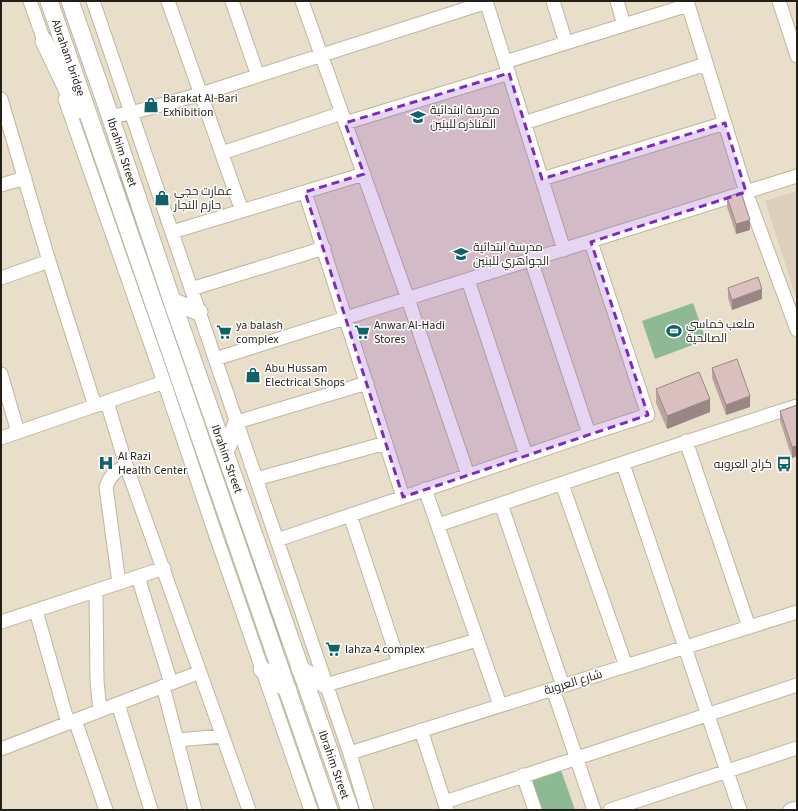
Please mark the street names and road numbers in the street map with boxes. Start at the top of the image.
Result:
street label: Abraham bridge [47,17,89,99]
street label: Ibrahim Street [102,116,141,189]
street label: Ibrahim Street [207,422,247,496]
street label: شارع العروبة [542,666,604,699]
street label: Ibrahim Street [314,728,354,801]

